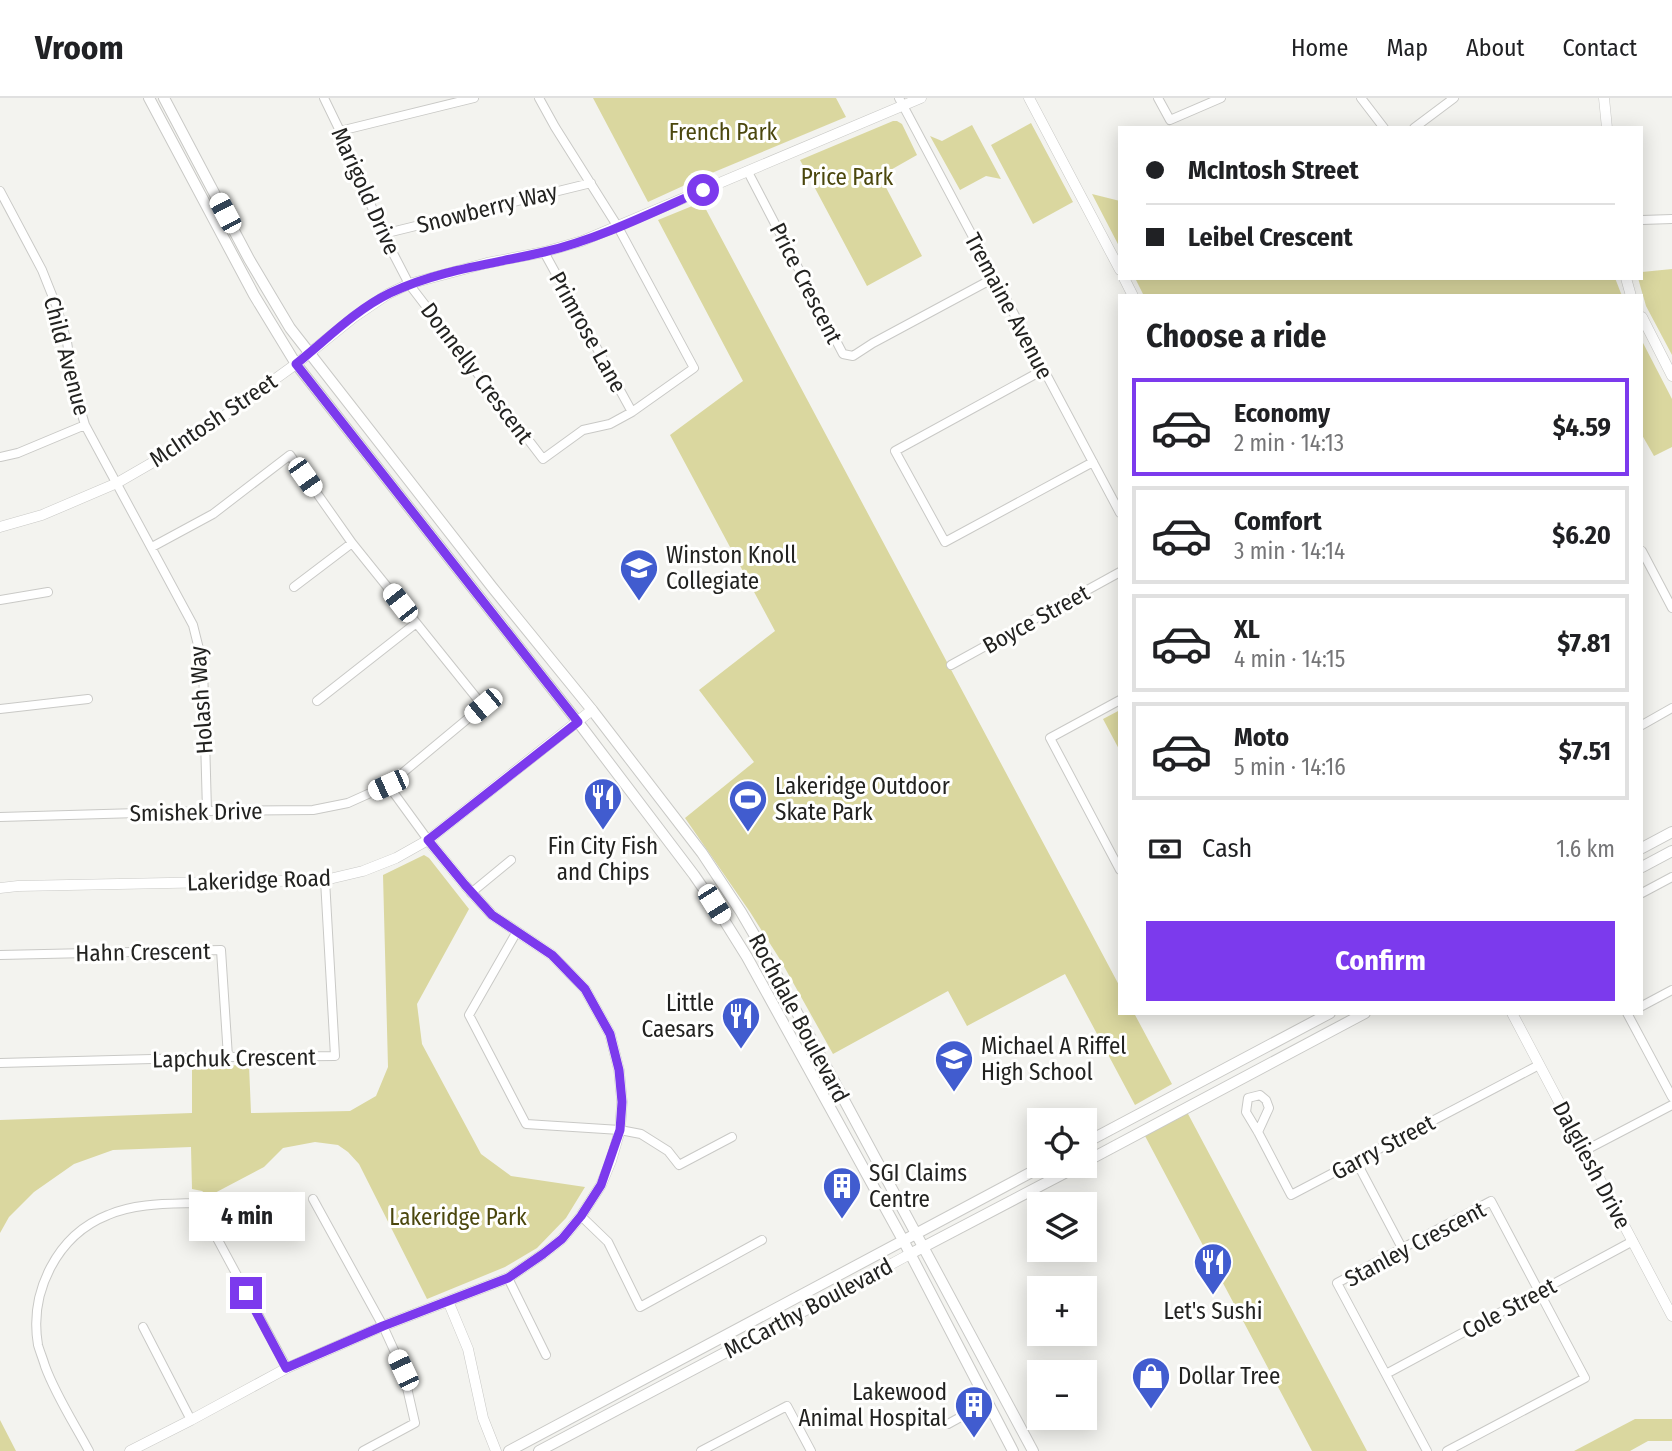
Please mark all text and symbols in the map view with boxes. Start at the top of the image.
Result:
text: Vroom [35,28,124,68]
text: Home [1291,34,1348,62]
text: Map [1386,34,1428,62]
text: About [1466,34,1524,62]
text: Contact [1562,34,1637,62]
park label: French Park [669,118,777,146]
street label: Marigold Drive [325,123,407,259]
text: McIntosh Street [1188,155,1359,186]
park label: Price Park [801,163,893,191]
route start [687,174,719,206]
street label: Snowberry Way [414,177,561,239]
car [206,190,245,236]
street label: Price Crescent [764,218,849,349]
text: Leibel Crescent [1188,222,1353,253]
street label: Tremaine Avenue [959,228,1059,384]
street label: Primrose Lane [543,267,633,397]
street label: Child Avenue [38,293,96,419]
street label: Donnelly Crescent [415,297,539,449]
text: Choose a ride [1146,317,1327,355]
street label: McIntosh Street [144,367,282,473]
icon: car [1150,396,1213,459]
text: Economy [1234,398,1330,429]
text: $4.59 [1553,412,1611,443]
text: 2 min · 14:13 [1234,429,1344,457]
car [285,454,326,500]
icon: car [1150,504,1213,567]
text: Comfort [1234,506,1322,537]
text: $6.20 [1552,520,1611,551]
text: 3 min · 14:14 [1234,537,1345,565]
place label: Winston Knoll Collegiate [666,541,796,595]
school or university icon: Winston Knoll Collegiate [618,547,660,602]
street label: Boyce Street [978,578,1095,660]
car [379,580,422,626]
icon: car [1150,612,1213,675]
text: XL [1234,614,1260,645]
text: $7.81 [1557,628,1611,659]
street label: Holash Way [183,644,219,755]
text: 4 min · 14:15 [1234,645,1345,673]
car [461,684,506,728]
icon: car [1150,720,1213,783]
text: Moto [1234,722,1289,753]
text: $7.51 [1559,736,1611,767]
text: 5 min · 14:16 [1234,753,1346,781]
car [365,767,412,803]
place label: Lakeridge Outdoor Skate Park [775,772,950,826]
restaurant icon: Fin City Fish and Chips [582,776,624,831]
sports icon: Lakeridge Outdoor Skate Park [727,778,769,833]
street label: Smishek Drive [129,797,263,827]
icon: cash [1146,830,1184,868]
place label: Fin City Fish and Chips [548,832,658,886]
text: Cash [1202,833,1252,864]
text: 1.6 km [1556,835,1615,863]
street label: Lakeridge Road [186,863,332,897]
car [694,881,735,927]
button: Confirm [1146,921,1615,1001]
street label: Rochdale Boulevard [743,929,855,1107]
street label: Hahn Crescent [75,937,211,967]
place label: Little Caesars [641,989,714,1043]
restaurant icon: Little Caesars [720,995,762,1050]
place label: Michael A Riffel High School [981,1032,1126,1086]
school or university icon: Michael A Riffel High School [933,1038,975,1093]
street label: Lapchuk Crescent [152,1043,317,1073]
street label: Dalgliesh Drive [1547,1096,1637,1234]
map controls [1027,1108,1097,1430]
button: locate [1027,1108,1097,1178]
street label: Garry Street [1327,1108,1440,1186]
place label: SGI Claims Centre [869,1159,967,1213]
building icon: SGI Claims Centre [821,1165,863,1220]
callout: 4 min [188,1192,304,1240]
button: layers [1027,1192,1097,1262]
street label: Stanley Crescent [1340,1195,1491,1293]
text: 4 min [221,1202,273,1230]
park label: Lakeridge Park [389,1203,527,1231]
restaurant icon: Let's Sushi [1192,1241,1234,1296]
street label: McCarthy Boulevard [719,1252,897,1364]
street label: Cole Street [1457,1271,1561,1344]
button: + [1027,1276,1097,1346]
route end [230,1277,262,1309]
place label: Let's Sushi [1163,1297,1263,1325]
car [385,1347,422,1393]
shop icon: Dollar Tree [1130,1355,1172,1410]
button: − [1027,1360,1097,1430]
place label: Dollar Tree [1178,1362,1280,1390]
place label: Lakewood Animal Hospital [798,1378,947,1432]
building icon: Lakewood Animal Hospital [953,1384,995,1439]

